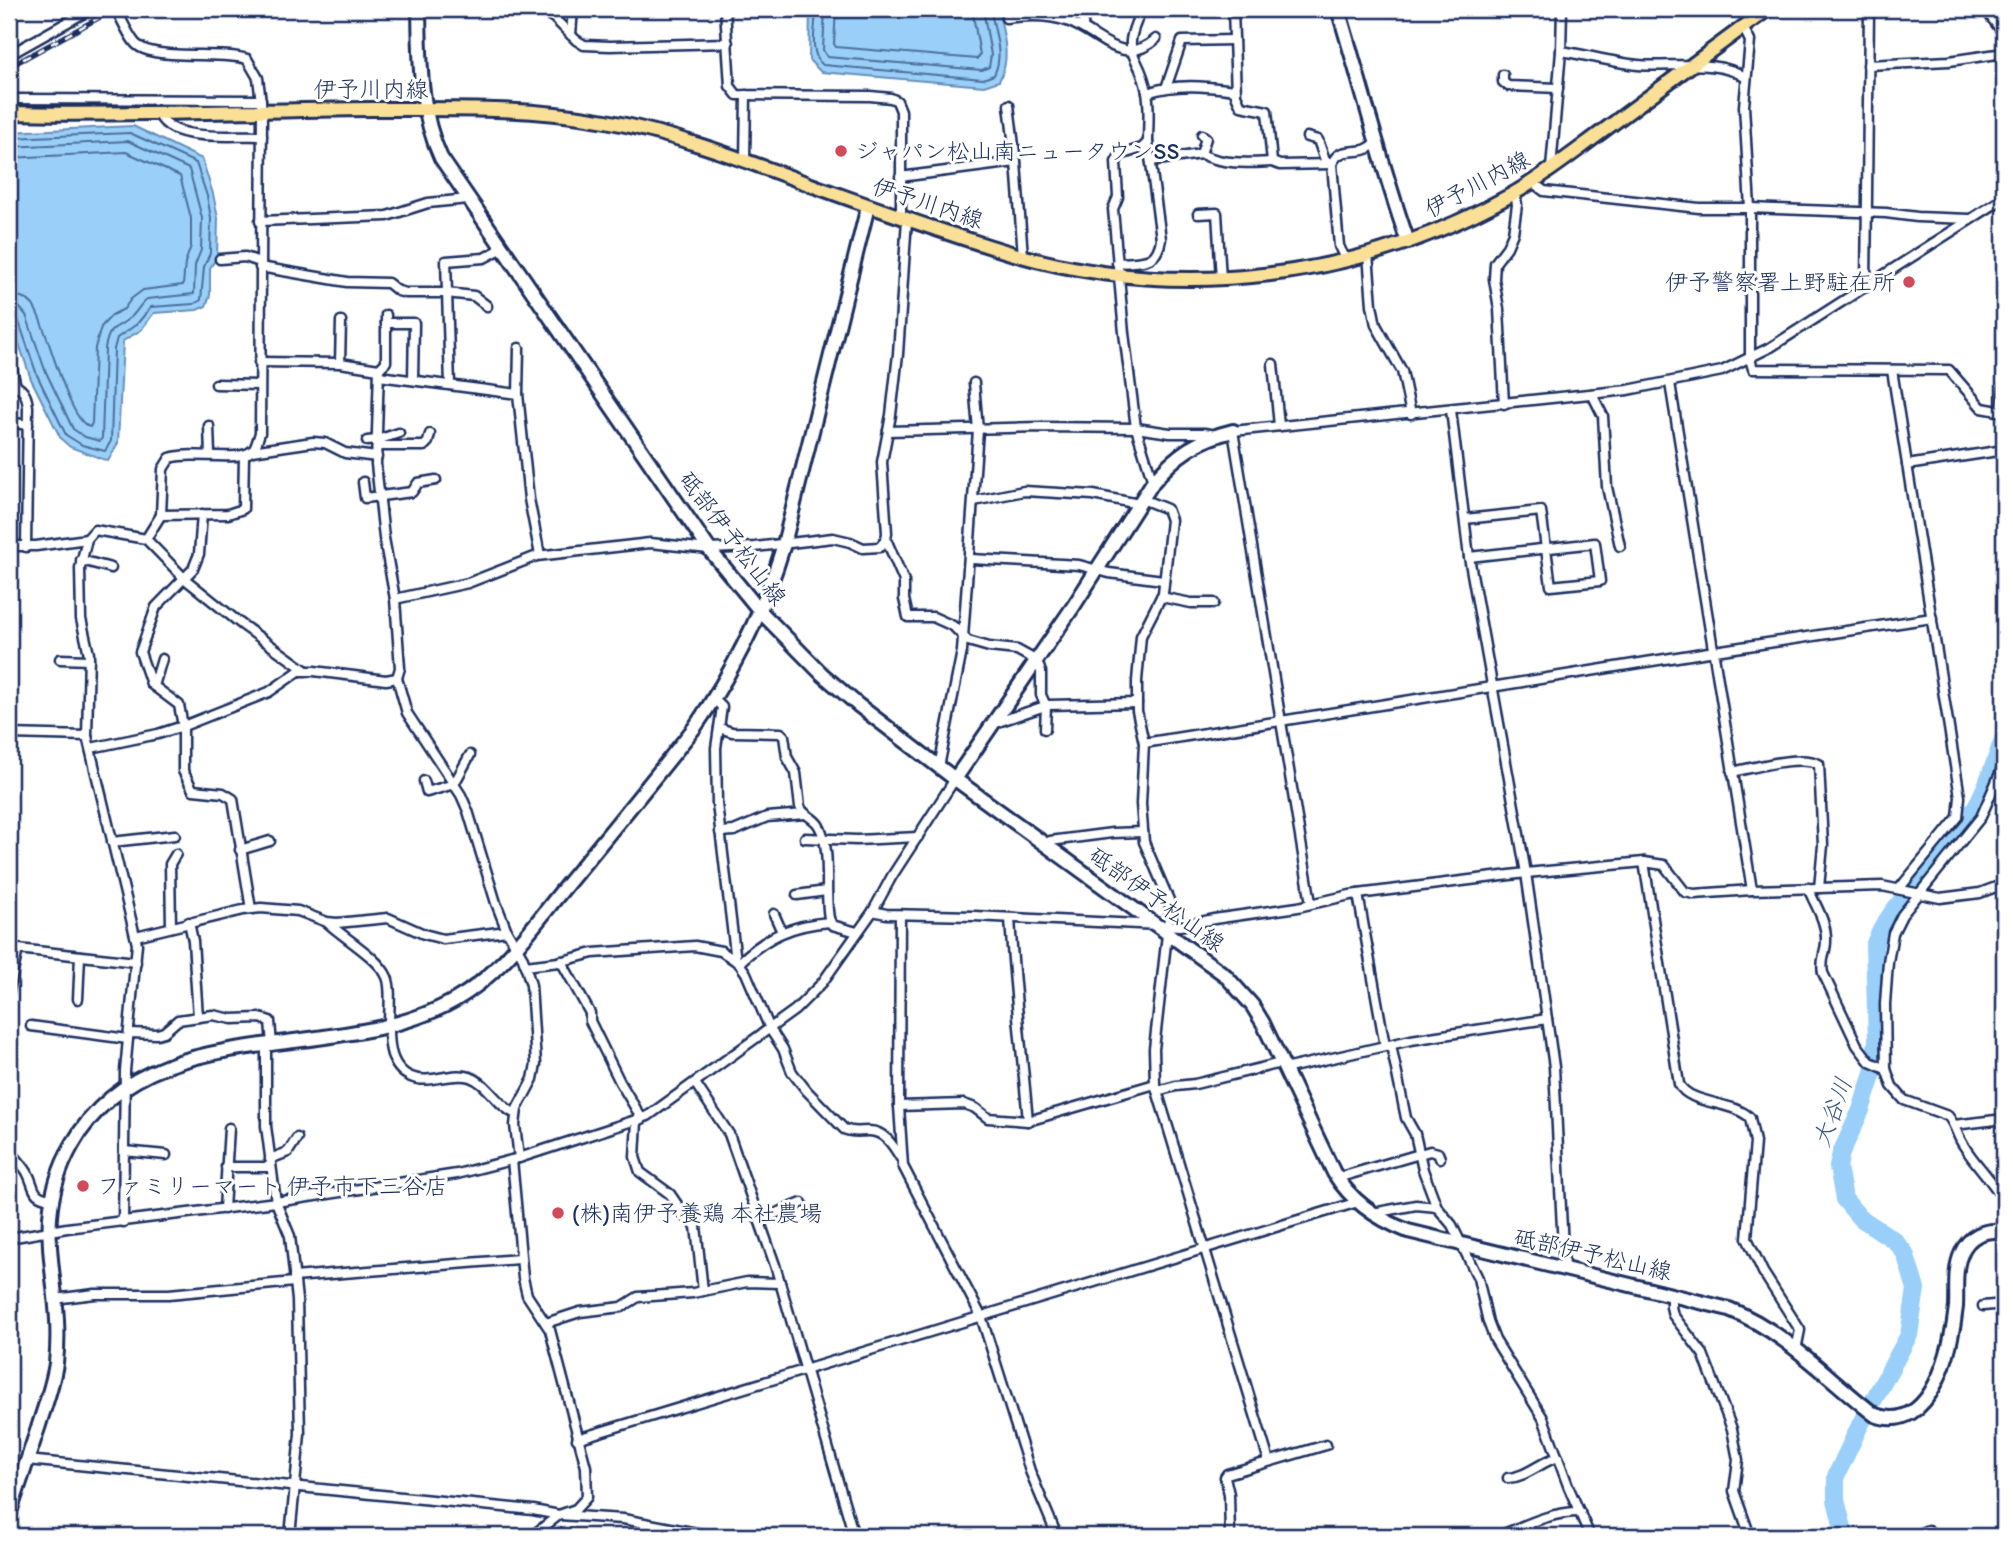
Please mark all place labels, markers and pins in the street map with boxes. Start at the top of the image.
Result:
place label: ジャパン松山南ニュータウンSS [855,137,1179,165]
marker: ジャパン松山南ニュータウンSS [833,143,849,159]
place label: 伊予警察署上野駐在所 [1665,268,1895,296]
marker: 伊予警察署上野駐在所 [1901,274,1917,290]
place label: ファミリーマート 伊予市下三谷店 [97,1172,448,1200]
marker: ファミリーマート 伊予市下三谷店 [75,1178,91,1194]
place label: (株)南伊予養鶏 本社農場 [572,1199,822,1227]
marker: (株)南伊予養鶏 本社農場 [550,1205,566,1221]

